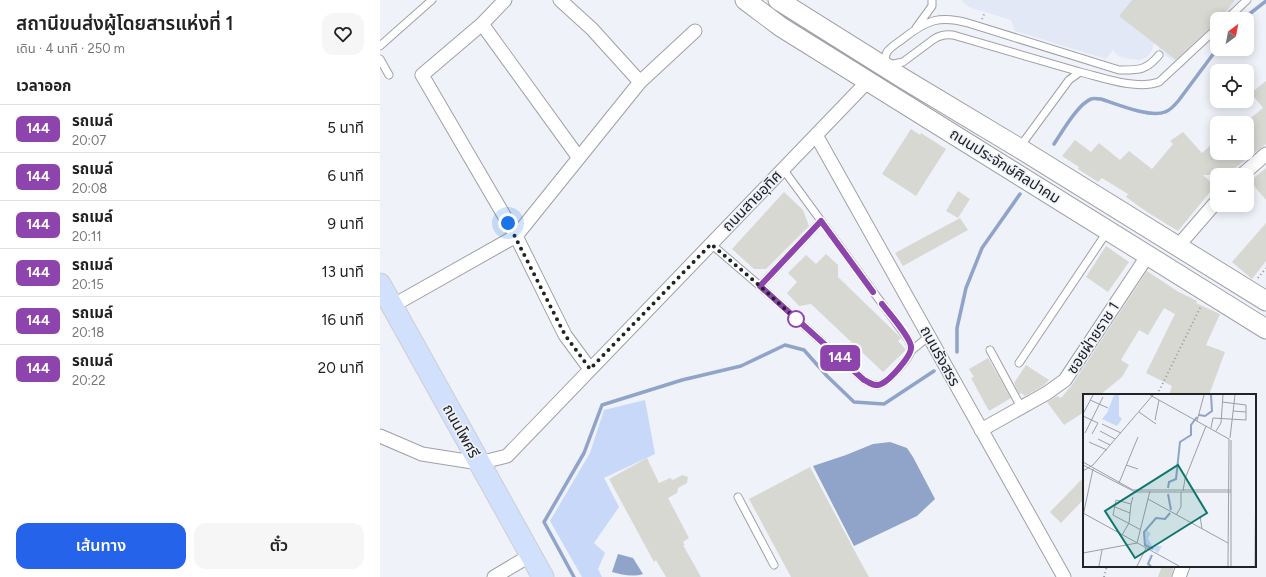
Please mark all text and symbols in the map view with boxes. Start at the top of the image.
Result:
text: สถานีขนส่งผู้โดยสารแห่งที่ 1 [16,12,234,35]
north arrow [1210,12,1254,56]
map controls [1210,12,1254,212]
button: heart [322,13,364,55]
text: เดิน · 4 นาที · 250 m [16,41,125,56]
button: locate [1210,64,1254,108]
text: เวลาออก [16,77,71,95]
text: รถเมล์ [72,112,113,130]
button: + [1210,116,1254,160]
text: 5 นาที [327,119,364,137]
text: 144 [26,120,50,137]
street label: ถนนประจักษ์ศิลปาคม [946,125,1064,207]
text: 20:07 [72,133,106,148]
text: รถเมล์ [72,160,113,178]
text: 6 นาที [327,167,364,185]
street label: ถนนสายอุทิศ [718,167,786,235]
text: 144 [26,168,50,185]
button: − [1210,168,1254,212]
text: 20:08 [72,181,107,196]
text: รถเมล์ [72,208,113,226]
your location [498,213,518,233]
text: 9 นาที [327,215,364,233]
text: 144 [26,216,50,233]
text: 20:11 [72,229,102,244]
text: รถเมล์ [72,256,113,274]
text: 13 นาที [322,263,364,281]
text: 144 [26,264,50,281]
text: 20:15 [72,277,104,292]
street label: ซอยฝ่ายราช 1 [1063,299,1123,377]
text: รถเมล์ [72,304,113,322]
unlabelled marker [787,310,805,328]
text: 16 นาที [321,311,364,329]
text: 144 [26,312,50,329]
street label: ถนนรังสรร [916,323,964,389]
text: 20:18 [72,325,104,340]
line badge: 144 [817,345,863,371]
text: 144 [828,349,852,366]
text: รถเมล์ [72,352,113,370]
text: 20 นาที [318,359,364,377]
text: 144 [26,360,50,377]
text: 20:22 [72,373,105,388]
inset map [1083,394,1256,567]
street label: ถนนโพศรี [439,401,483,461]
button: เส้นทาง [16,523,186,569]
button: ตั๋ว [194,523,364,569]

